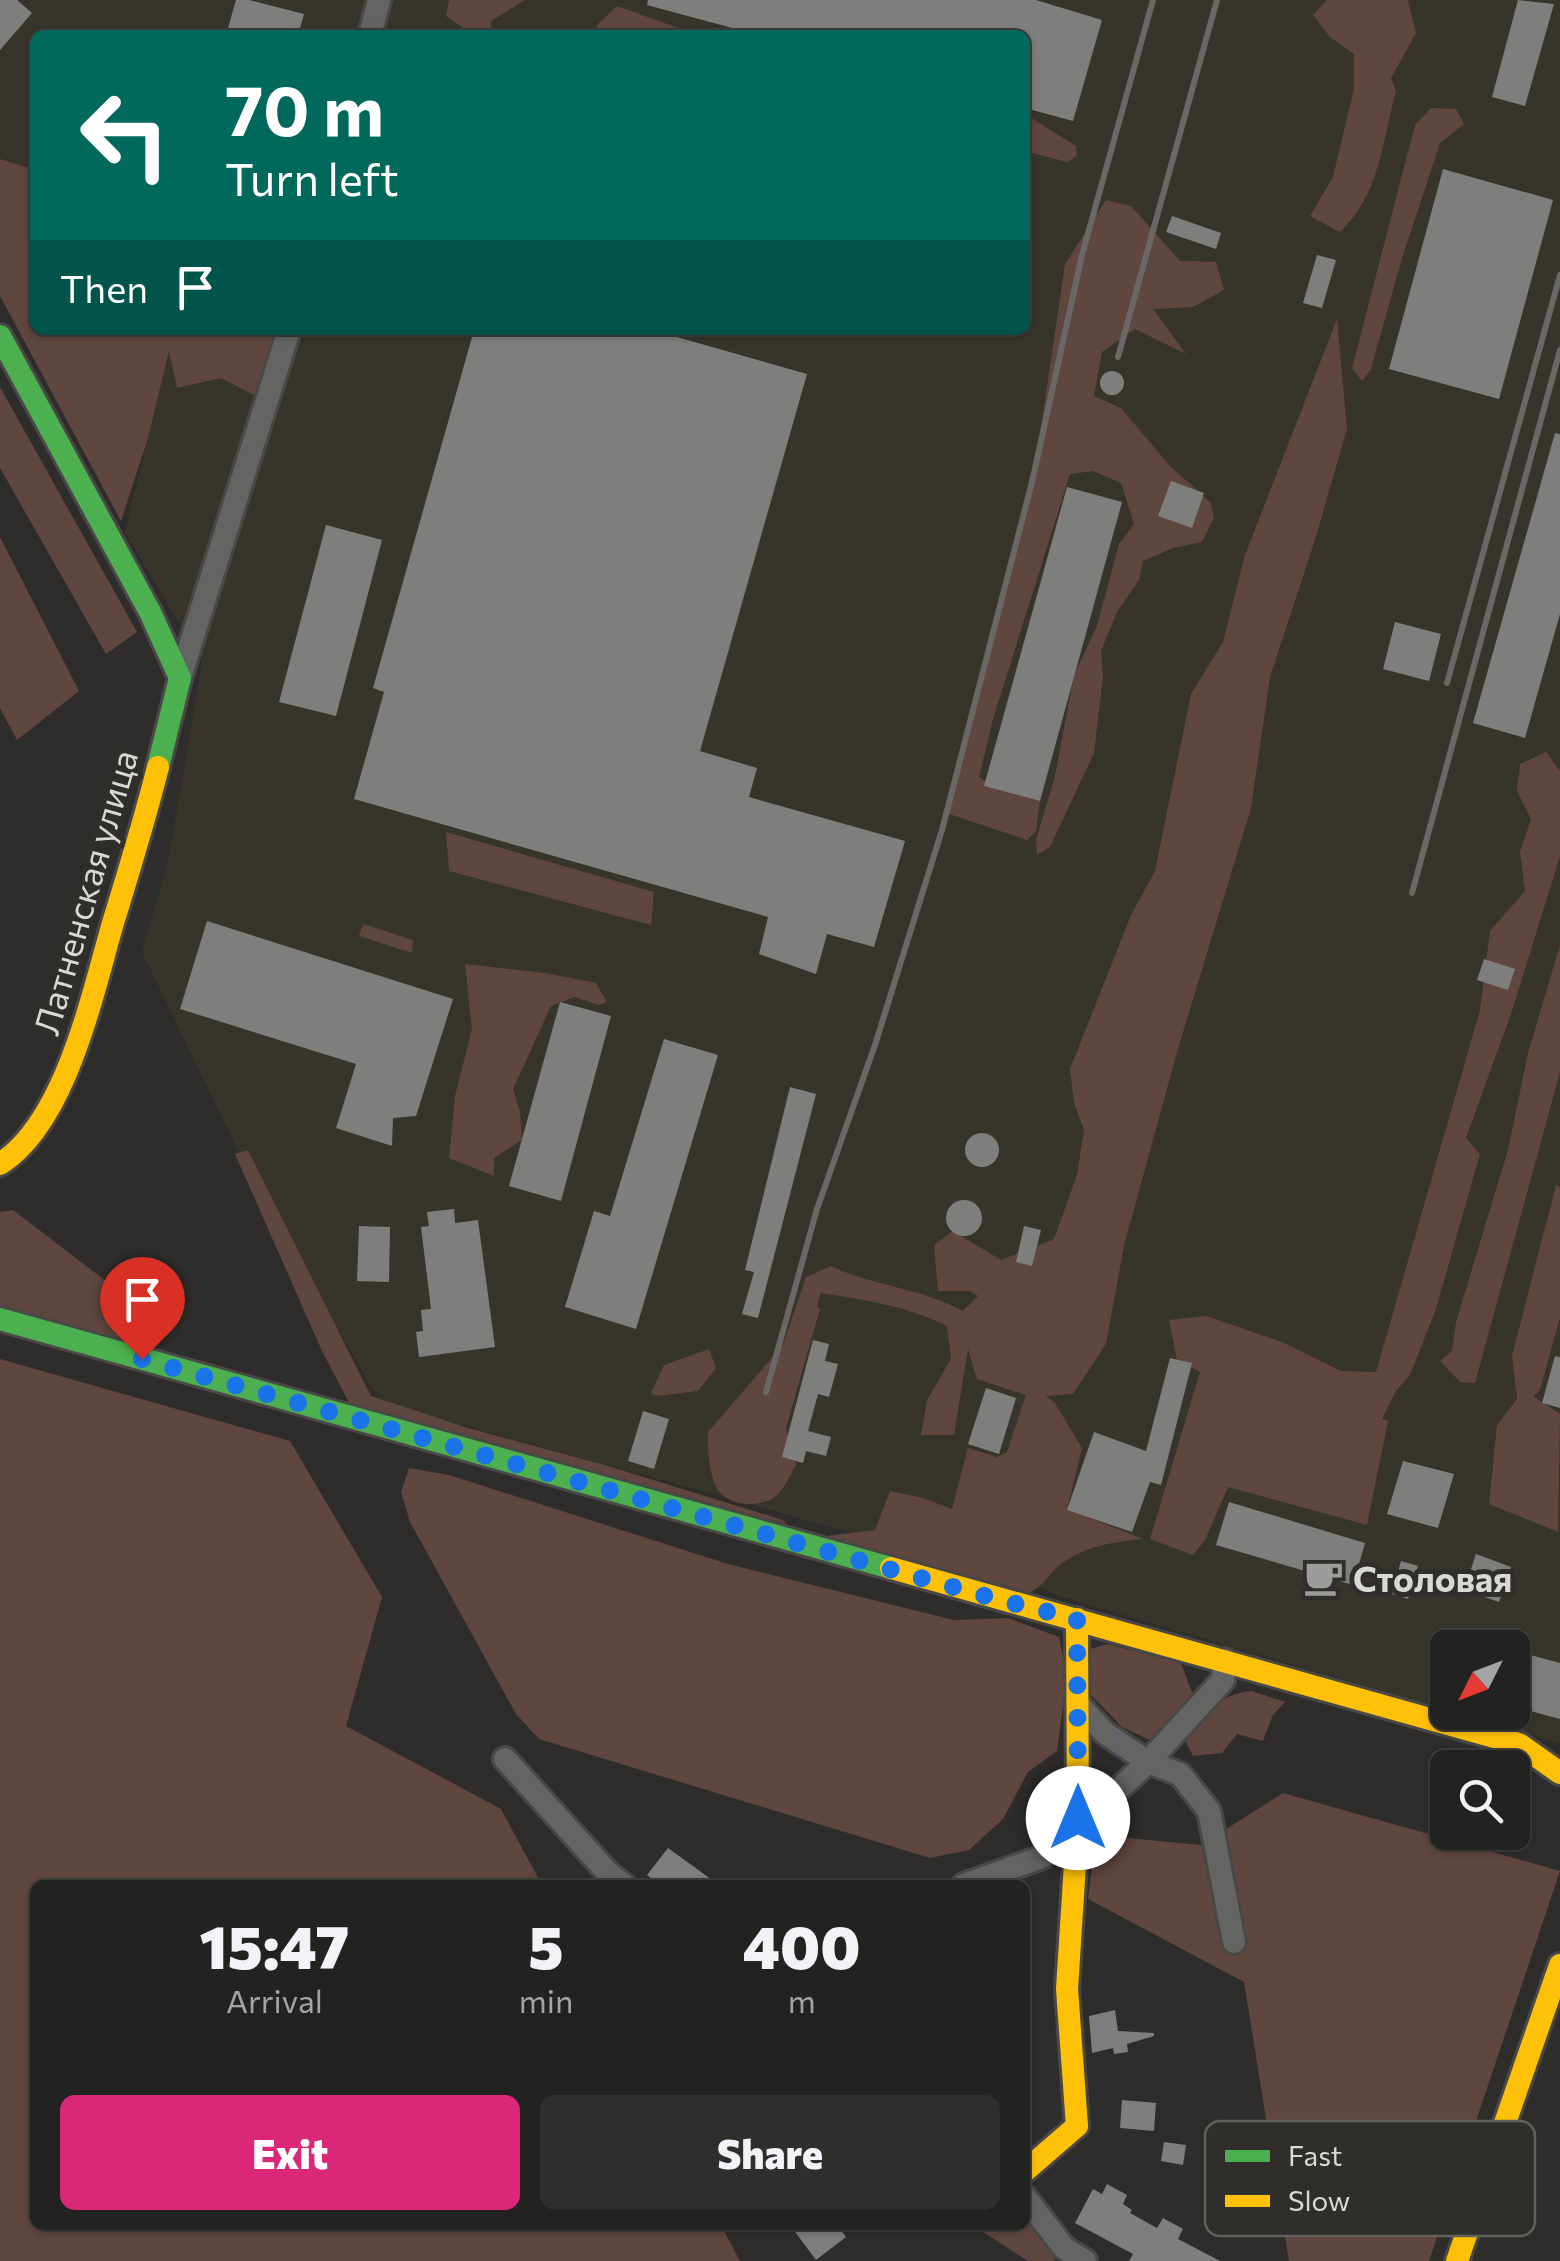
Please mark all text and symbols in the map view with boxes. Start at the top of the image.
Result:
text: 70 m [225,65,384,150]
icon: left [60,70,190,200]
text: Turn left [225,150,399,205]
icon: arrive [168,260,223,315]
text: Then [60,264,148,311]
street label: Латненская улица [23,745,145,1039]
pin [100,1257,185,1360]
icon: arrive [115,1272,170,1327]
cafe icon: Столовая [1302,1556,1344,1598]
place label: Столовая [1353,1556,1512,1599]
north arrow [1430,1630,1530,1730]
map controls [1430,1630,1530,1850]
button: search [1430,1750,1530,1850]
position arrow [1026,1766,1130,1870]
text: 15:47 [199,1908,349,1981]
text: 5 [528,1908,564,1981]
text: 400 [743,1908,861,1981]
text: Arrival [226,1980,323,2020]
text: min [519,1980,573,2020]
text: m [788,1980,816,2020]
button: Exit [60,2095,520,2210]
button: Share [540,2095,1000,2210]
legend [1205,2121,1535,2236]
text: Fast [1288,2138,1342,2172]
text: Slow [1288,2183,1350,2217]

